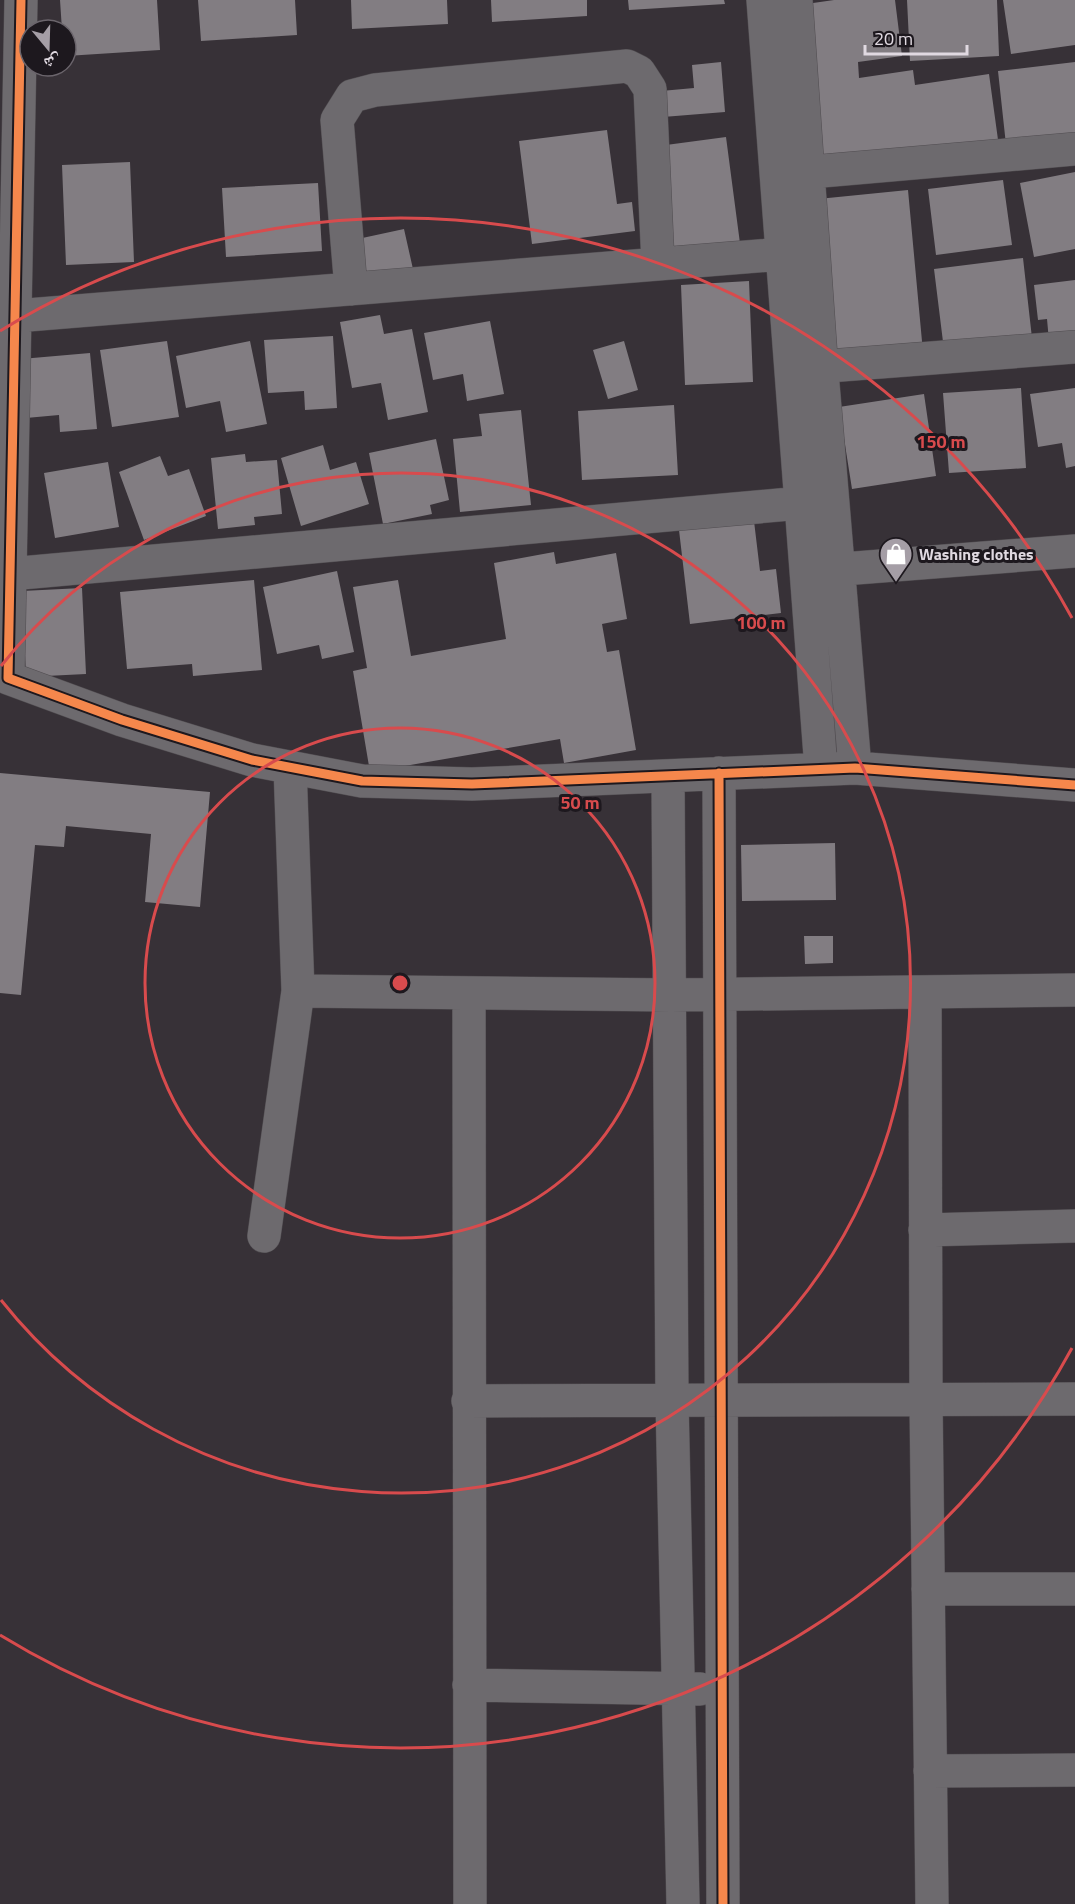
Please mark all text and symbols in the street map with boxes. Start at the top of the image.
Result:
north arrow [18,18,78,78]
scale bar [865,18,967,56]
text: 20 m [874,25,913,52]
text: ش [41,48,65,76]
text: 150 m [916,428,966,455]
shop icon: Washing clothes [878,536,914,583]
place label: Washing clothes [919,542,1034,566]
text: 100 m [736,609,786,636]
text: 50 m [560,789,600,816]
centre of rings [390,973,410,993]

